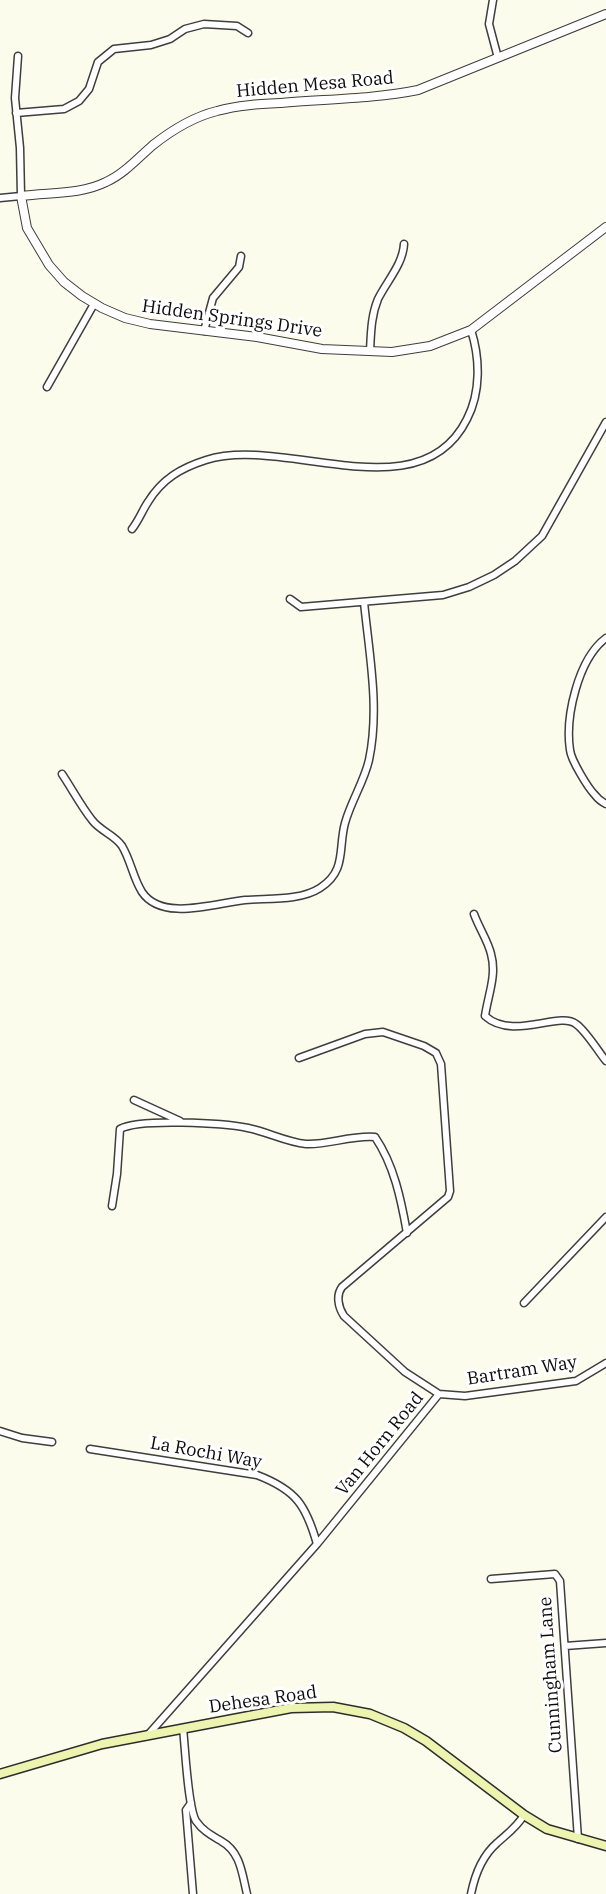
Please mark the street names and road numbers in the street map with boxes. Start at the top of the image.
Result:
street label: Hidden Mesa Road [235,67,395,103]
street label: Hidden Springs Drive [140,296,324,342]
street label: Bartram Way [465,1352,579,1390]
street label: Van Horn Road [332,1388,428,1500]
street label: La Rochi Way [149,1433,263,1473]
street label: Cunningham Lane [535,1596,567,1754]
street label: Dehesa Road [208,1682,318,1718]

